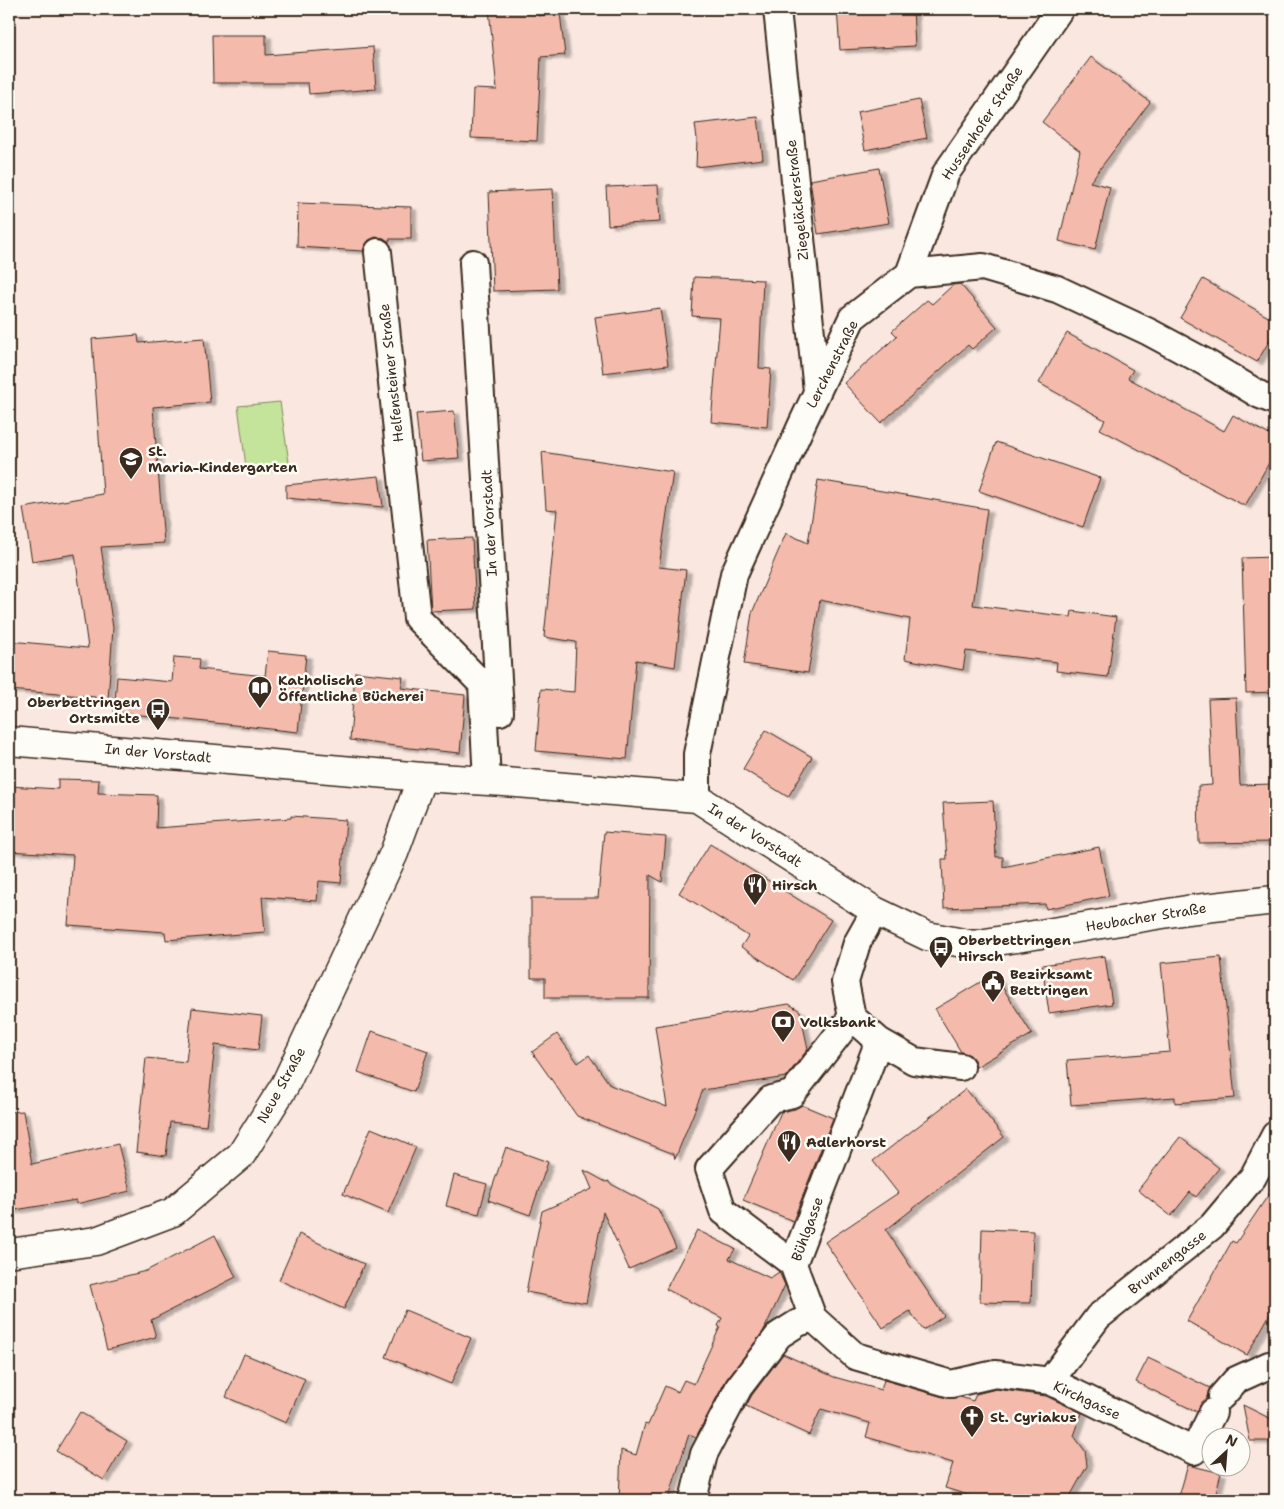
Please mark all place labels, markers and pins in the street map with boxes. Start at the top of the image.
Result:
place label: St. Maria-Kindergarten [148,442,297,476]
school or university icon: St. Maria-Kindergarten [118,446,144,480]
place label: Katholische Öffentliche Bücherei [278,671,424,705]
library icon: Katholische Öffentliche Bücherei [247,675,273,709]
place label: Oberbettringen Ortsmitte [27,693,140,727]
bus stop icon: Oberbettringen Ortsmitte [145,697,171,731]
restaurant icon: Hirsch [742,872,768,906]
place label: Hirsch [772,876,817,894]
place label: Oberbettringen Hirsch [958,931,1071,965]
bus stop icon: Oberbettringen Hirsch [928,935,954,969]
place label: Bezirksamt Bettringen [1010,965,1092,999]
public building icon: Bezirksamt Bettringen [980,969,1006,1003]
bank icon: Volksbank [770,1009,796,1043]
place label: Volksbank [800,1013,876,1031]
restaurant icon: Adlerhorst [776,1129,802,1163]
place label: Adlerhorst [806,1133,886,1151]
church icon: St. Cyriakus [959,1404,985,1438]
place label: St. Cyriakus [990,1408,1077,1426]

